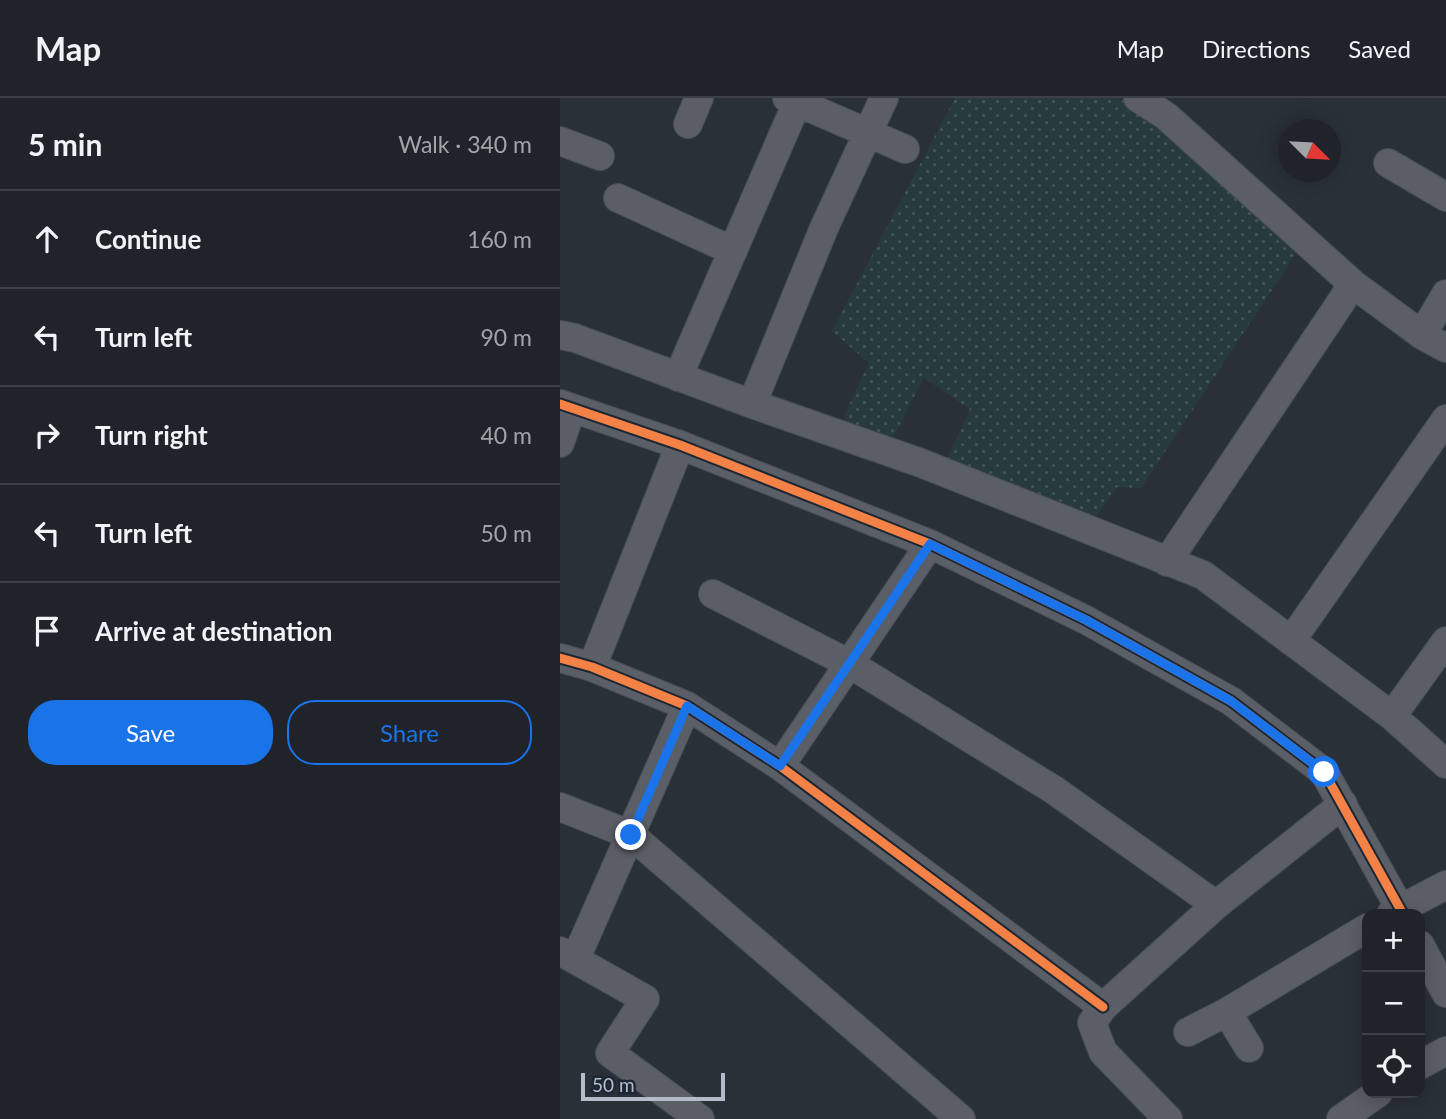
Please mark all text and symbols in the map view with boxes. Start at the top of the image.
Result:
text: Map [35,28,101,68]
text: Map [1117,34,1164,63]
text: Directions [1202,34,1310,63]
text: Saved [1348,34,1411,63]
north arrow [1278,119,1341,182]
text: 5 min [28,126,102,162]
text: Walk · 340 m [398,130,532,158]
icon: ahead [28,220,66,258]
text: Continue [95,223,201,255]
text: 160 m [467,225,532,253]
icon: left [28,318,66,356]
text: Turn left [95,321,192,353]
text: 90 m [481,323,532,351]
icon: right [28,416,66,454]
text: Turn right [95,419,208,451]
text: 40 m [481,421,532,449]
icon: left [28,514,66,552]
text: Turn left [95,517,192,549]
text: 50 m [481,519,532,547]
icon: arrive [28,612,66,650]
text: Arrive at destination [95,615,332,647]
button: Save [28,700,273,765]
button: Share [287,700,532,765]
route start [1308,756,1339,787]
route end [615,819,646,850]
map controls [1362,909,1425,1098]
button: + [1362,909,1425,972]
button: − [1362,972,1425,1035]
button: locate [1362,1035,1425,1098]
scale bar [581,1070,724,1102]
text: 50 m [592,1073,635,1096]

